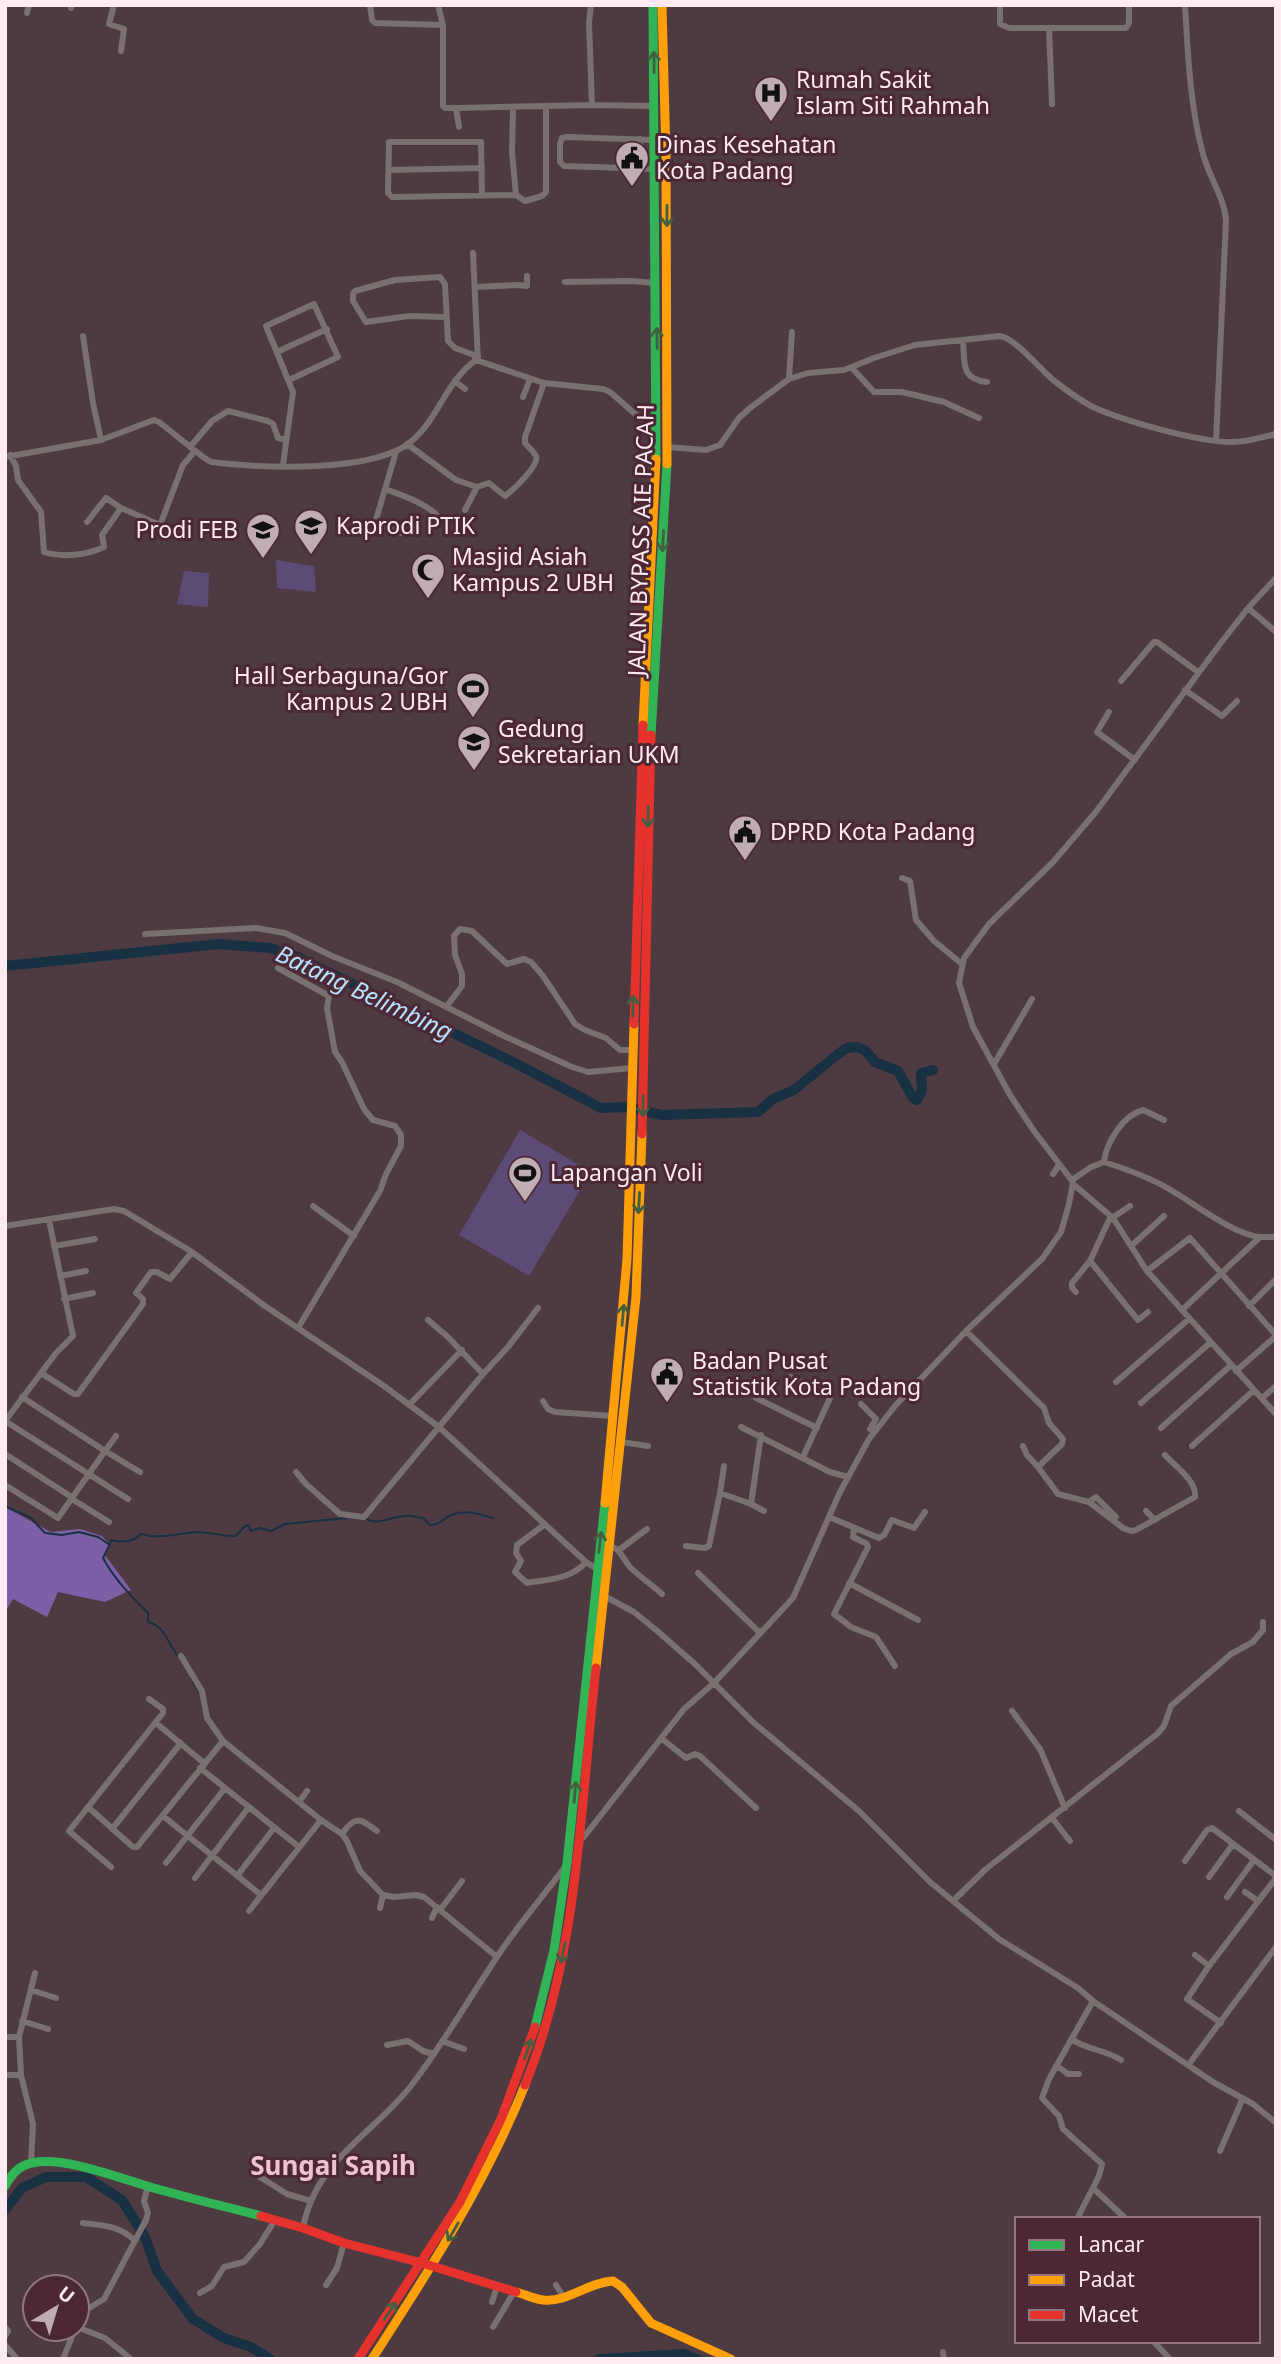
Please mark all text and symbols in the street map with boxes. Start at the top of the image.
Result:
one-way arrow [647,51,660,74]
place label: Rumah Sakit Islam Siti Rahmah [796,63,990,121]
hospital icon: Rumah Sakit Islam Siti Rahmah [752,74,790,123]
place label: Dinas Kesehatan Kota Padang [656,128,837,186]
public building icon: Dinas Kesehatan Kota Padang [613,139,651,188]
one-way arrow [660,204,674,227]
one-way arrow [650,327,663,350]
street label: JALAN BYPASS AIE PACAH [619,403,661,679]
school or university icon: Kaprodi PTIK [292,507,330,556]
place label: Kaprodi PTIK [336,509,476,541]
school or university icon: Prodi FEB [244,511,282,560]
place label: Prodi FEB [135,513,238,545]
one-way arrow [656,530,669,552]
place label: Masjid Asiah Kampus 2 UBH [452,540,614,598]
mosque icon: Masjid Asiah Kampus 2 UBH [409,551,447,600]
place label: Hall Serbaguna/Gor Kampus 2 UBH [234,659,448,717]
sports icon: Hall Serbaguna/Gor Kampus 2 UBH [454,670,492,719]
place label: Gedung Sekretarian UKM [498,712,680,770]
school or university icon: Gedung Sekretarian UKM [455,723,493,772]
one-way arrow [642,806,655,829]
public building icon: DPRD Kota Padang [726,813,764,862]
place label: DPRD Kota Padang [770,815,975,847]
water label: Batang Belimbing [271,936,458,1047]
one-way arrow [627,995,640,1018]
one-way arrow [636,1094,650,1117]
sports icon: Lapangan Voli [506,1154,544,1203]
place label: Lapangan Voli [550,1156,703,1188]
one-way arrow [633,1191,646,1214]
one-way arrow [617,1304,630,1327]
place label: Badan Pusat Statistik Kota Padang [692,1344,921,1402]
public building icon: Badan Pusat Statistik Kota Padang [648,1355,686,1404]
one-way arrow [594,1531,607,1553]
one-way arrow [568,1781,581,1804]
one-way arrow [556,1942,569,1964]
one-way arrow [523,2038,535,2060]
district label: Sungai Sapih [250,2147,416,2183]
legend [1015,2217,1260,2343]
one-way arrow [446,2221,459,2242]
text: Lancar [1078,2230,1145,2258]
text: Padat [1078,2265,1135,2293]
north arrow [21,2273,91,2343]
text: U [53,2280,80,2309]
text: Macet [1078,2300,1139,2328]
one-way arrow [383,2302,397,2321]

